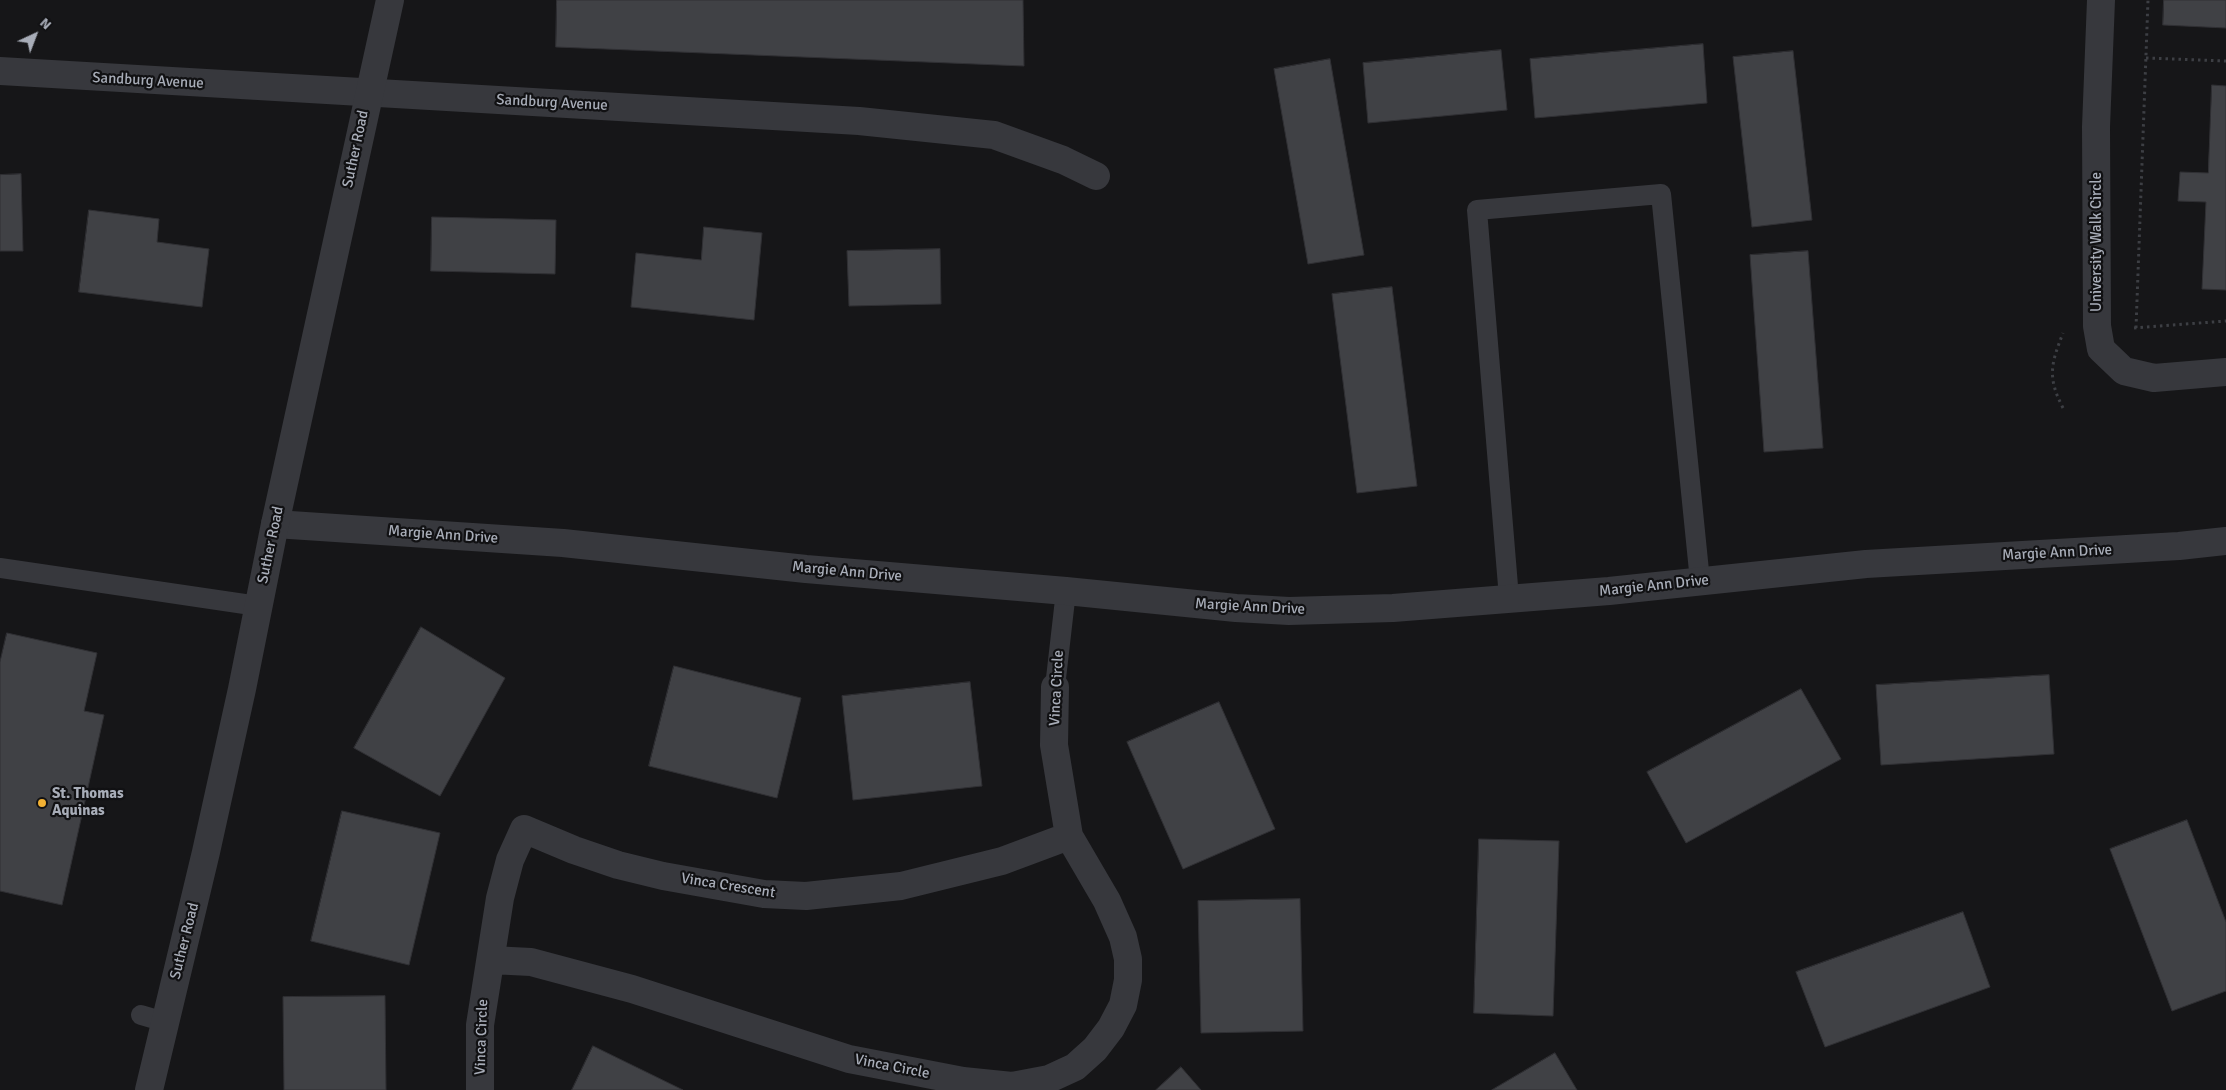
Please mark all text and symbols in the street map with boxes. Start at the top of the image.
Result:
north arrow [10,10,60,60]
text: N [36,14,55,33]
street label: Sandburg Avenue [92,69,204,93]
street label: Sandburg Avenue [496,91,608,115]
street label: Suther Road [339,109,373,189]
street label: University Walk Circle [2088,172,2106,312]
street label: Suther Road [254,505,288,585]
street label: Margie Ann Drive [387,522,499,548]
street label: Margie Ann Drive [2001,541,2113,565]
street label: Margie Ann Drive [791,558,903,586]
street label: Margie Ann Drive [1598,571,1710,601]
street label: Margie Ann Drive [1194,595,1306,619]
street label: Vinca Circle [1046,650,1068,726]
place label: St. Thomas Aquinas [52,785,124,820]
marker: St. Thomas Aquinas [36,797,48,809]
street label: Vinca Crescent [680,870,776,902]
street label: Suther Road [167,901,203,981]
street label: Vinca Circle [472,999,492,1075]
street label: Vinca Circle [853,1051,931,1083]

